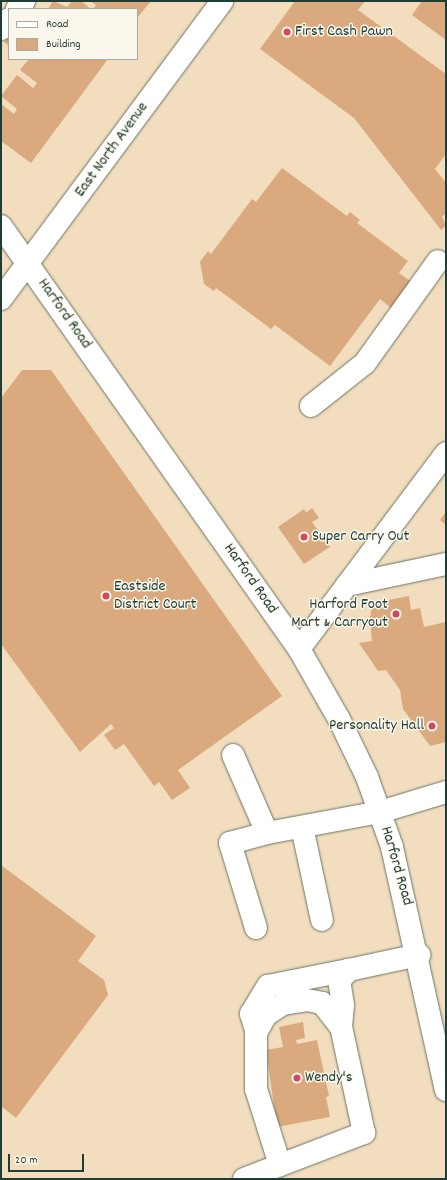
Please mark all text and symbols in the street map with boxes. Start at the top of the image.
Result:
legend [8,8,138,60]
text: Road [46,16,68,33]
place label: First Cash Pawn [295,22,393,42]
marker: First Cash Pawn [282,27,292,37]
text: Building [46,36,81,53]
street label: East North Avenue [71,99,153,201]
street label: Harford Road [33,275,95,353]
place label: Super Carry Out [312,527,409,547]
marker: Super Carry Out [299,532,309,542]
street label: Harford Road [219,540,281,618]
place label: Eastside District Court [114,577,196,615]
marker: Eastside District Court [101,591,111,601]
place label: Harford Foot Mart & Carryout [291,595,388,633]
marker: Harford Foot Mart & Carryout [391,609,401,619]
place label: Personality Hall [329,716,424,736]
marker: Personality Hall [427,721,437,731]
street label: Harford Road [376,824,416,908]
place label: Wendy's [305,1068,352,1088]
marker: Wendy's [292,1073,302,1083]
scale bar [10,1146,86,1172]
text: 20 m [15,1152,38,1169]

